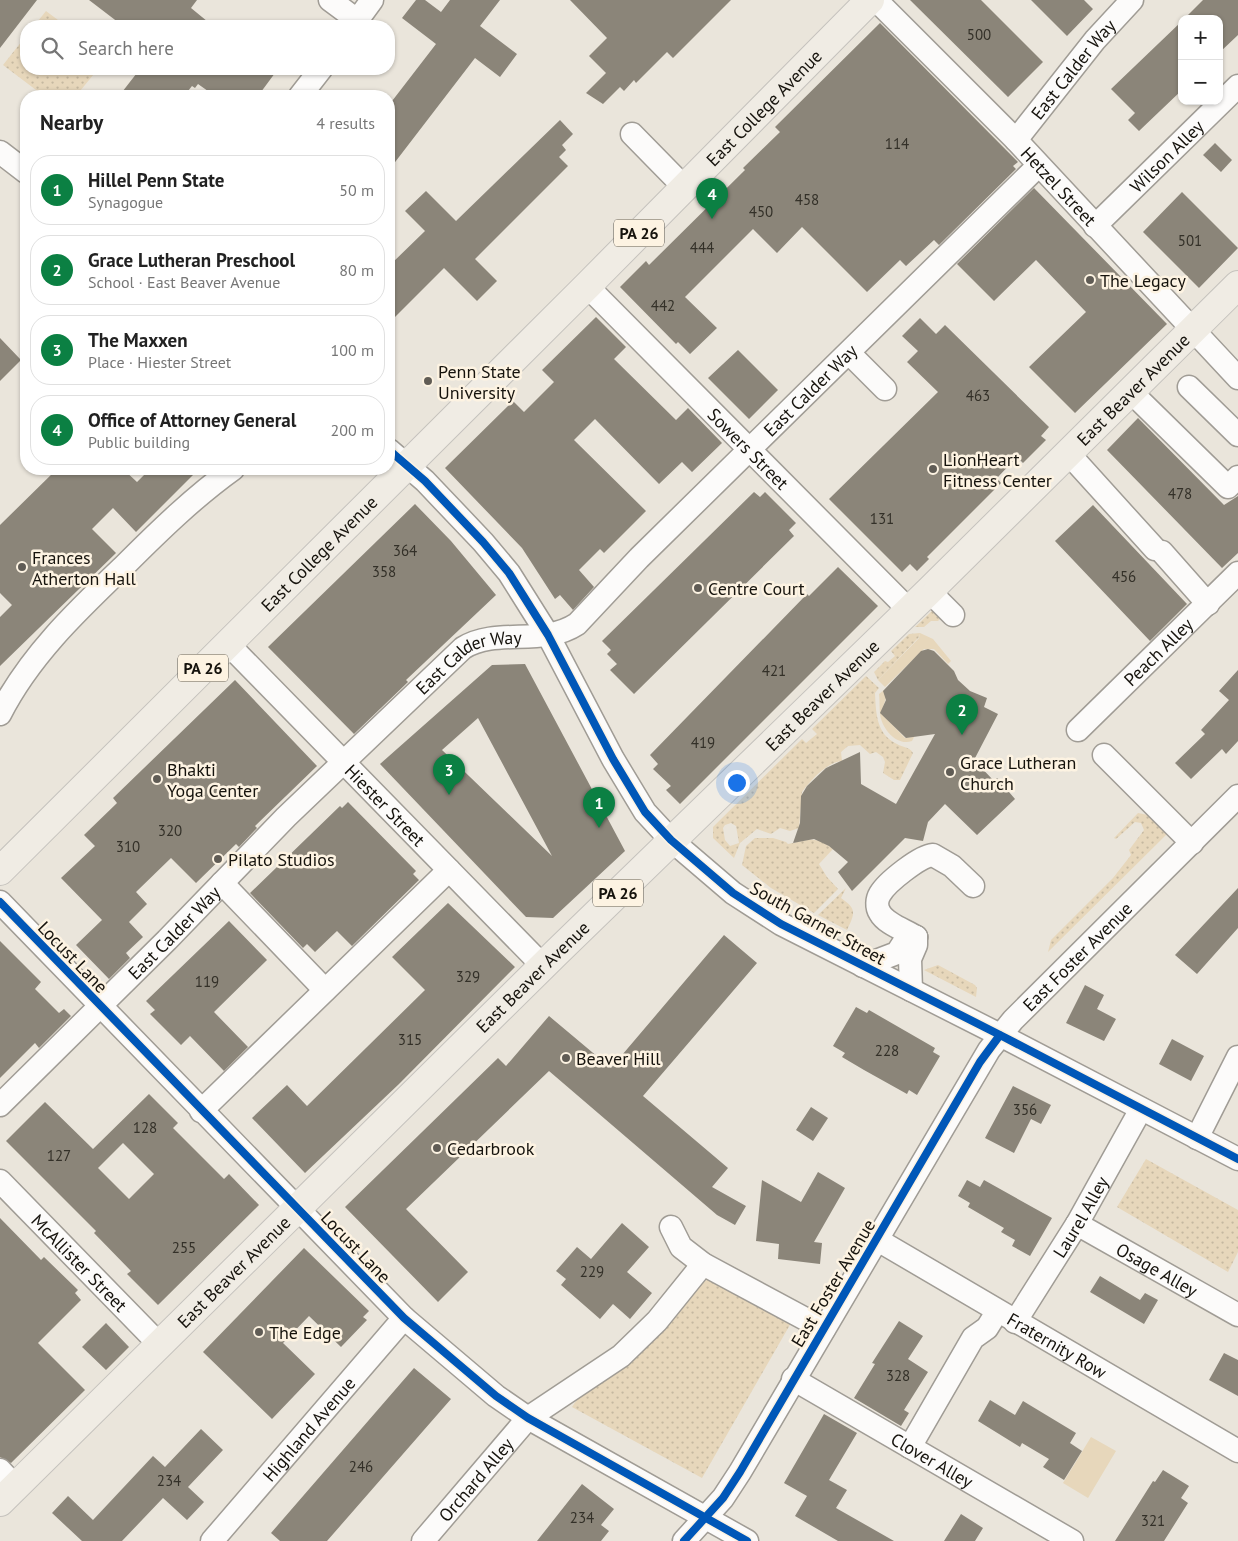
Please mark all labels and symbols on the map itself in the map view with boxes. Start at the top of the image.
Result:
street label: East Calder Way [1026,14,1121,124]
house number: 500 [967,25,991,44]
street label: East College Avenue [701,44,826,171]
street label: Wilson Alley [1125,114,1209,197]
house number: 114 [885,134,909,153]
street label: Hetzel Street [1016,142,1102,231]
pin: 4 [696,178,728,219]
house number: 458 [795,190,819,209]
house number: 450 [749,202,773,221]
road number: PA 26 [614,220,664,247]
house number: 501 [1178,231,1202,250]
house number: 444 [690,238,714,257]
place label: The Legacy [1100,269,1186,292]
marker: The Legacy [1084,274,1096,286]
house number: 442 [651,296,675,315]
street label: East Beaver Avenue [1071,328,1194,450]
street label: East Calder Way [758,338,862,441]
place label: Penn State University [438,360,521,404]
marker: Penn State University [422,375,434,387]
house number: 463 [966,386,990,405]
street label: Sowers Street [703,403,794,494]
place label: LionHeart Fitness Center [943,448,1052,492]
marker: LionHeart Fitness Center [927,463,939,475]
house number: 478 [1168,484,1192,503]
street label: East College Avenue [256,490,382,616]
house number: 131 [870,509,894,528]
house number: 364 [393,541,417,560]
place label: Frances Atherton Hall [32,546,136,590]
marker: Frances Atherton Hall [16,561,28,573]
house number: 358 [372,562,396,581]
house number: 456 [1112,567,1136,586]
place label: Centre Court [708,577,805,600]
marker: Centre Court [692,582,704,594]
street label: Peach Alley [1119,612,1198,691]
street label: East Calder Way [410,625,523,699]
street label: East Beaver Avenue [760,634,884,755]
road number: PA 26 [178,654,228,681]
house number: 421 [762,661,786,680]
pin: 2 [946,694,978,735]
house number: 419 [691,733,715,752]
place label: Grace Lutheran Church [960,751,1076,795]
pin: 3 [433,754,465,795]
place label: Bhakti Yoga Center [167,758,258,802]
street label: Hiester Street [340,759,431,851]
marker: Grace Lutheran Church [944,766,956,778]
your location [724,770,750,796]
marker: Bhakti Yoga Center [151,773,163,785]
pin: 1 [583,787,615,828]
house number: 320 [158,821,182,840]
house number: 310 [116,837,140,856]
place label: Pilato Studios [228,848,335,871]
marker: Pilato Studios [212,853,224,865]
street label: South Garner Street [746,876,890,970]
street label: East Calder Way [123,880,225,984]
road number: PA 26 [593,880,643,906]
street label: East Foster Avenue [1018,897,1137,1016]
street label: Locust Lane [33,916,113,998]
street label: East Beaver Avenue [471,916,594,1037]
house number: 329 [456,967,480,986]
house number: 119 [195,972,219,991]
house number: 315 [398,1030,422,1049]
house number: 228 [875,1041,899,1060]
place label: Beaver Hill [576,1047,661,1070]
marker: Beaver Hill [560,1052,572,1064]
house number: 356 [1013,1100,1037,1119]
house number: 128 [133,1118,157,1137]
place label: Cedarbrook [447,1137,535,1160]
marker: Cedarbrook [431,1142,443,1154]
house number: 127 [47,1146,71,1165]
street label: Laurel Alley [1047,1171,1113,1262]
street label: Locust Lane [316,1206,396,1288]
street label: McAllister Street [27,1209,132,1316]
street label: East Beaver Avenue [172,1211,295,1332]
street label: East Foster Avenue [786,1215,880,1351]
street label: Osage Alley [1112,1237,1202,1302]
house number: 255 [172,1238,196,1257]
house number: 229 [580,1262,604,1281]
street label: Fraternity Row [1003,1307,1112,1384]
place label: The Edge [269,1321,341,1344]
marker: The Edge [253,1326,265,1338]
house number: 328 [886,1366,910,1385]
street label: Highland Avenue [257,1372,360,1486]
street label: Clover Alley [887,1427,978,1493]
street label: Orchard Alley [433,1432,518,1526]
house number: 246 [349,1457,373,1476]
house number: 234 [157,1471,181,1490]
house number: 234 [570,1508,594,1527]
house number: 321 [1141,1511,1165,1530]

